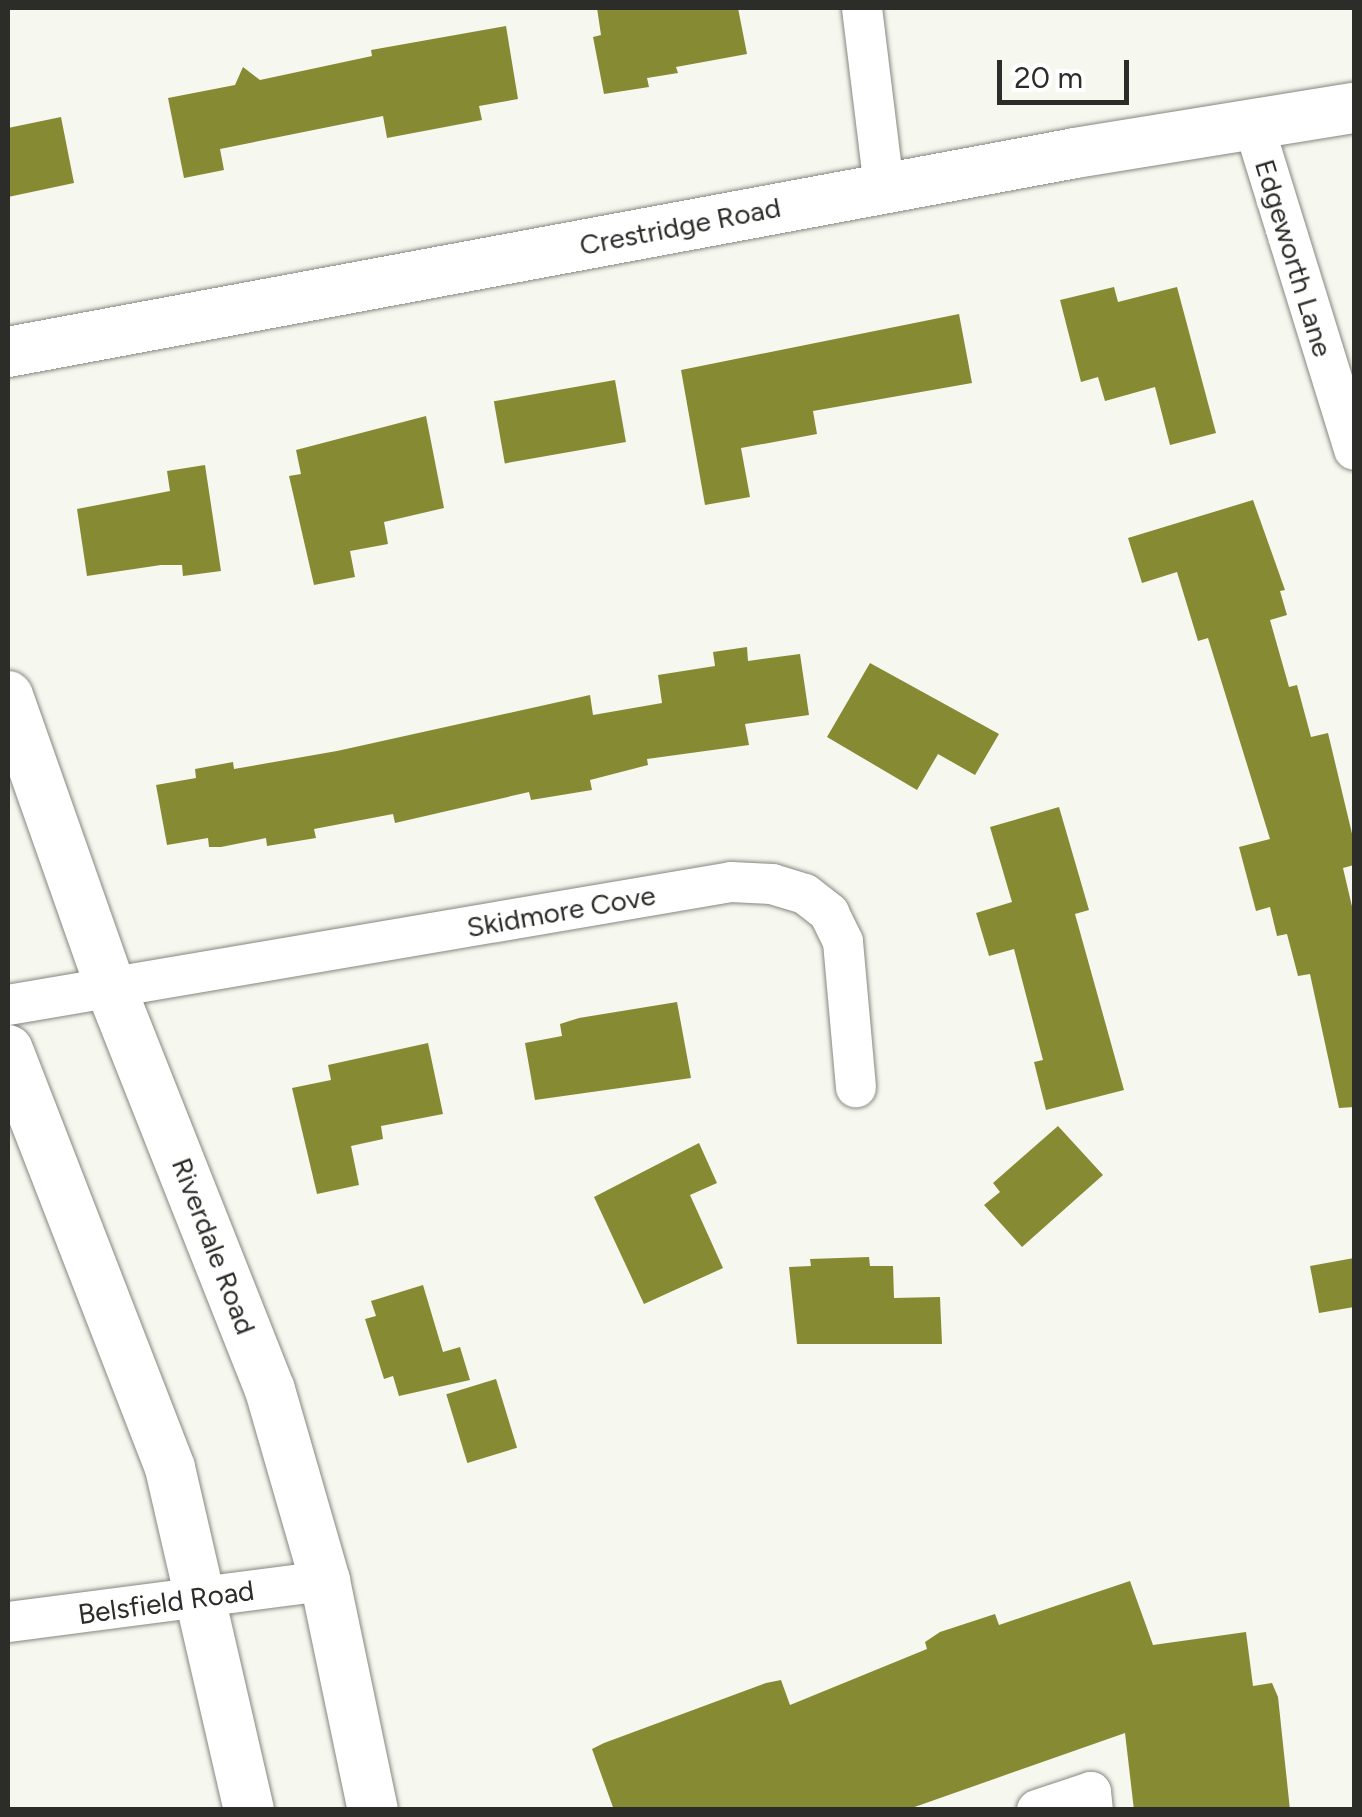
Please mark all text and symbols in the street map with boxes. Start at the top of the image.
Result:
scale bar [1002,40,1134,102]
text: 20 m [1014,59,1083,96]
street label: Edgeworth Lane [1248,155,1340,361]
street label: Crestridge Road [577,190,783,262]
street label: Skidmore Cove [464,878,658,944]
street label: Riverdale Road [165,1153,263,1339]
street label: Belsfield Road [76,1573,256,1631]

